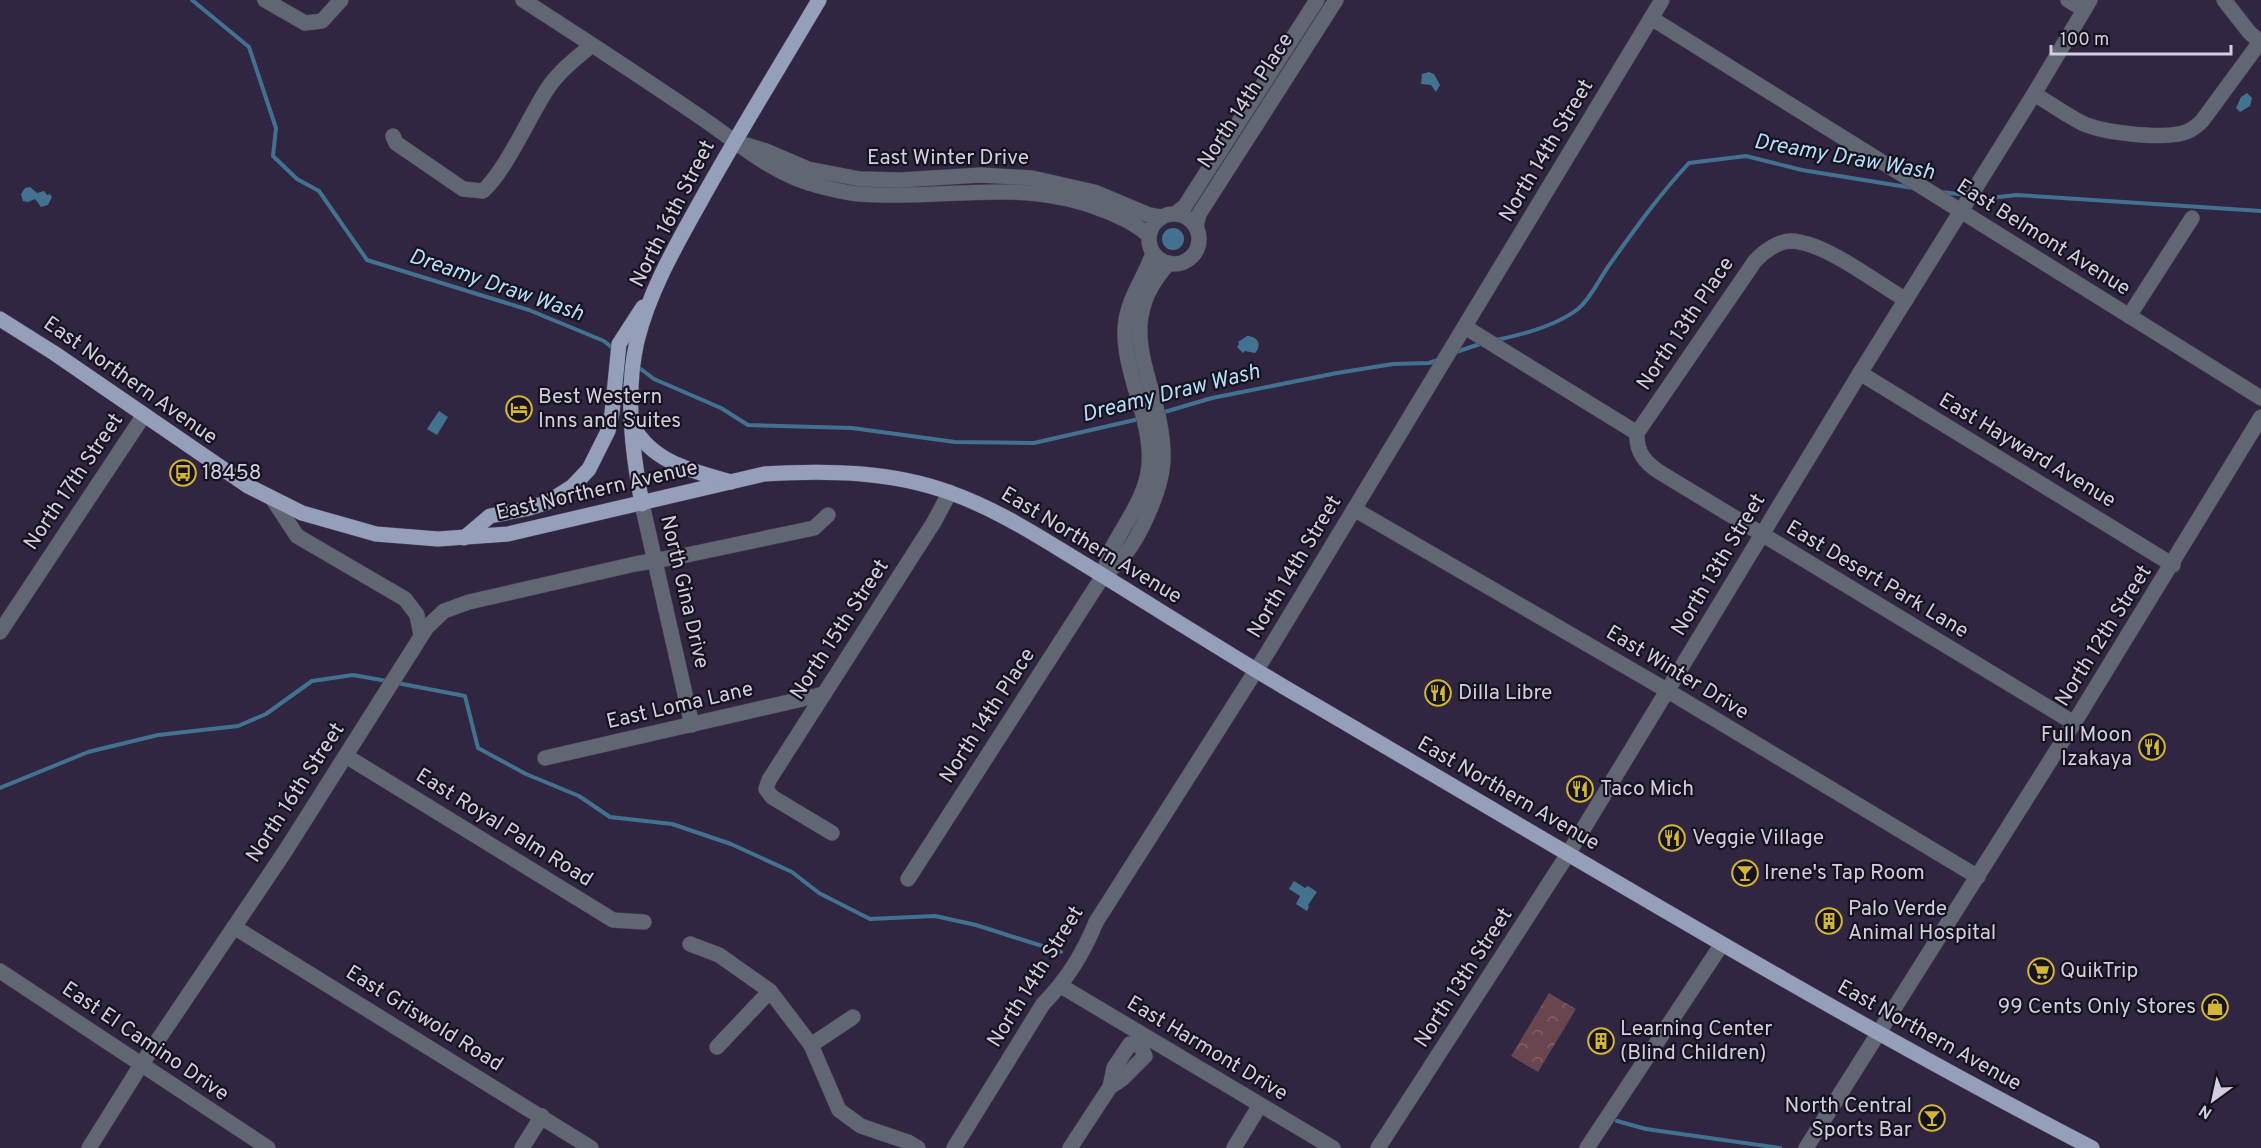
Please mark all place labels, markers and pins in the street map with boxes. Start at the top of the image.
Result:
place label: Best Western Inns and Suites [538,384,681,435]
hotel icon: Best Western Inns and Suites [504,394,534,424]
bus stop icon: 18458 [168,458,198,488]
place label: 18458 [202,460,262,487]
restaurant icon: Dilla Libre [1423,678,1453,708]
place label: Dilla Libre [1458,680,1552,707]
place label: Full Moon Izakaya [2041,722,2132,773]
restaurant icon: Full Moon Izakaya [2137,732,2167,762]
restaurant icon: Taco Mich [1565,774,1595,804]
place label: Taco Mich [1600,776,1694,803]
restaurant icon: Veggie Village [1657,823,1687,853]
place label: Veggie Village [1692,825,1824,852]
bar icon: Irene's Tap Room [1730,858,1760,888]
place label: Irene's Tap Room [1764,860,1925,887]
place label: Palo Verde Animal Hospital [1848,896,1996,947]
building icon: Palo Verde Animal Hospital [1814,906,1844,936]
supermarket icon: QuikTrip [2026,956,2056,986]
place label: QuikTrip [2060,958,2138,985]
shop icon: 99 Cents Only Stores [2200,992,2230,1022]
place label: 99 Cents Only Stores [1998,994,2196,1021]
place label: Learning Center (Blind Children) [1620,1016,1772,1067]
building icon: Learning Center (Blind Children) [1586,1026,1616,1056]
place label: North Central Sports Bar [1785,1093,1912,1144]
bar icon: North Central Sports Bar [1917,1103,1947,1133]

